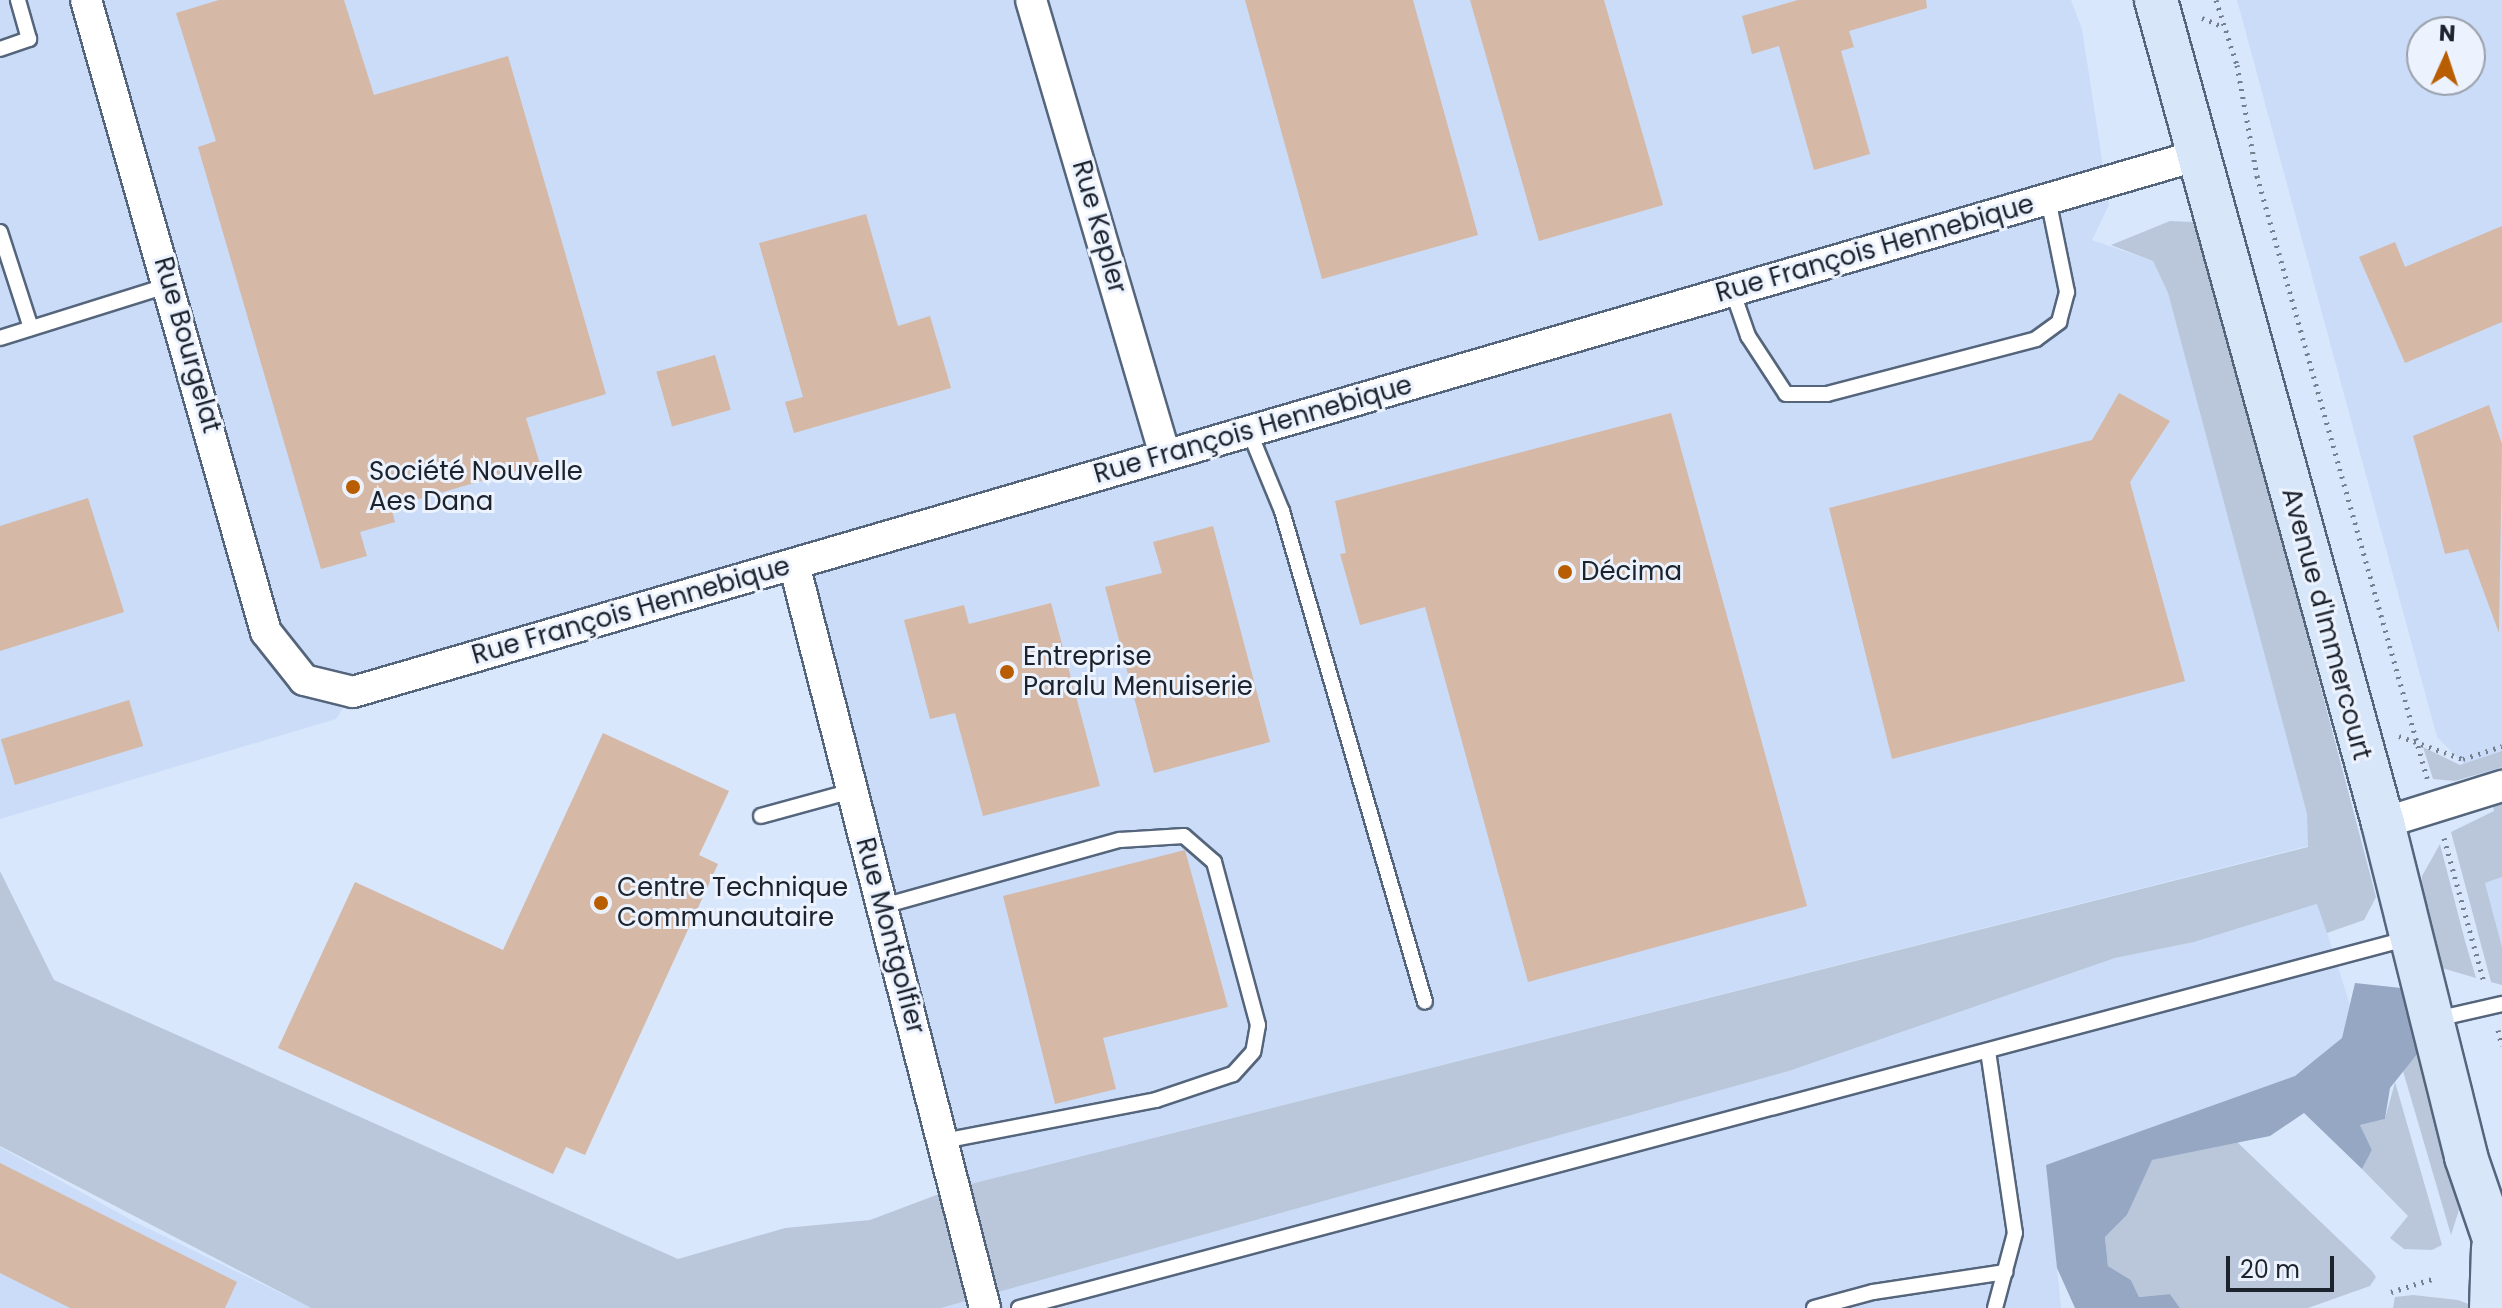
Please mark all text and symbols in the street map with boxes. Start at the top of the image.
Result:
north arrow [2406,16,2486,96]
text: N [2438,18,2456,49]
street label: Rue Kepler [1065,157,1133,297]
street label: Rue François Hennebique [1712,189,2038,309]
street label: Rue Bourgelat [147,253,227,437]
street label: Rue François Hennebique [1090,370,1416,490]
place label: Société Nouvelle Aes Dana [369,456,583,518]
marker: Société Nouvelle Aes Dana [344,478,362,496]
street label: Avenue d'Immercourt [2275,485,2377,763]
street label: Rue François Hennebique [468,551,794,671]
place label: Décima [1581,556,1682,588]
marker: Décima [1556,563,1574,581]
place label: Entreprise Paralu Menuiserie [1023,641,1253,702]
marker: Entreprise Paralu Menuiserie [998,663,1016,681]
street label: Rue Montgolfier [849,834,931,1038]
place label: Centre Technique Communautaire [617,872,848,934]
marker: Centre Technique Communautaire [592,894,610,912]
scale bar [2230,1240,2338,1290]
text: 20 m [2240,1253,2300,1286]

